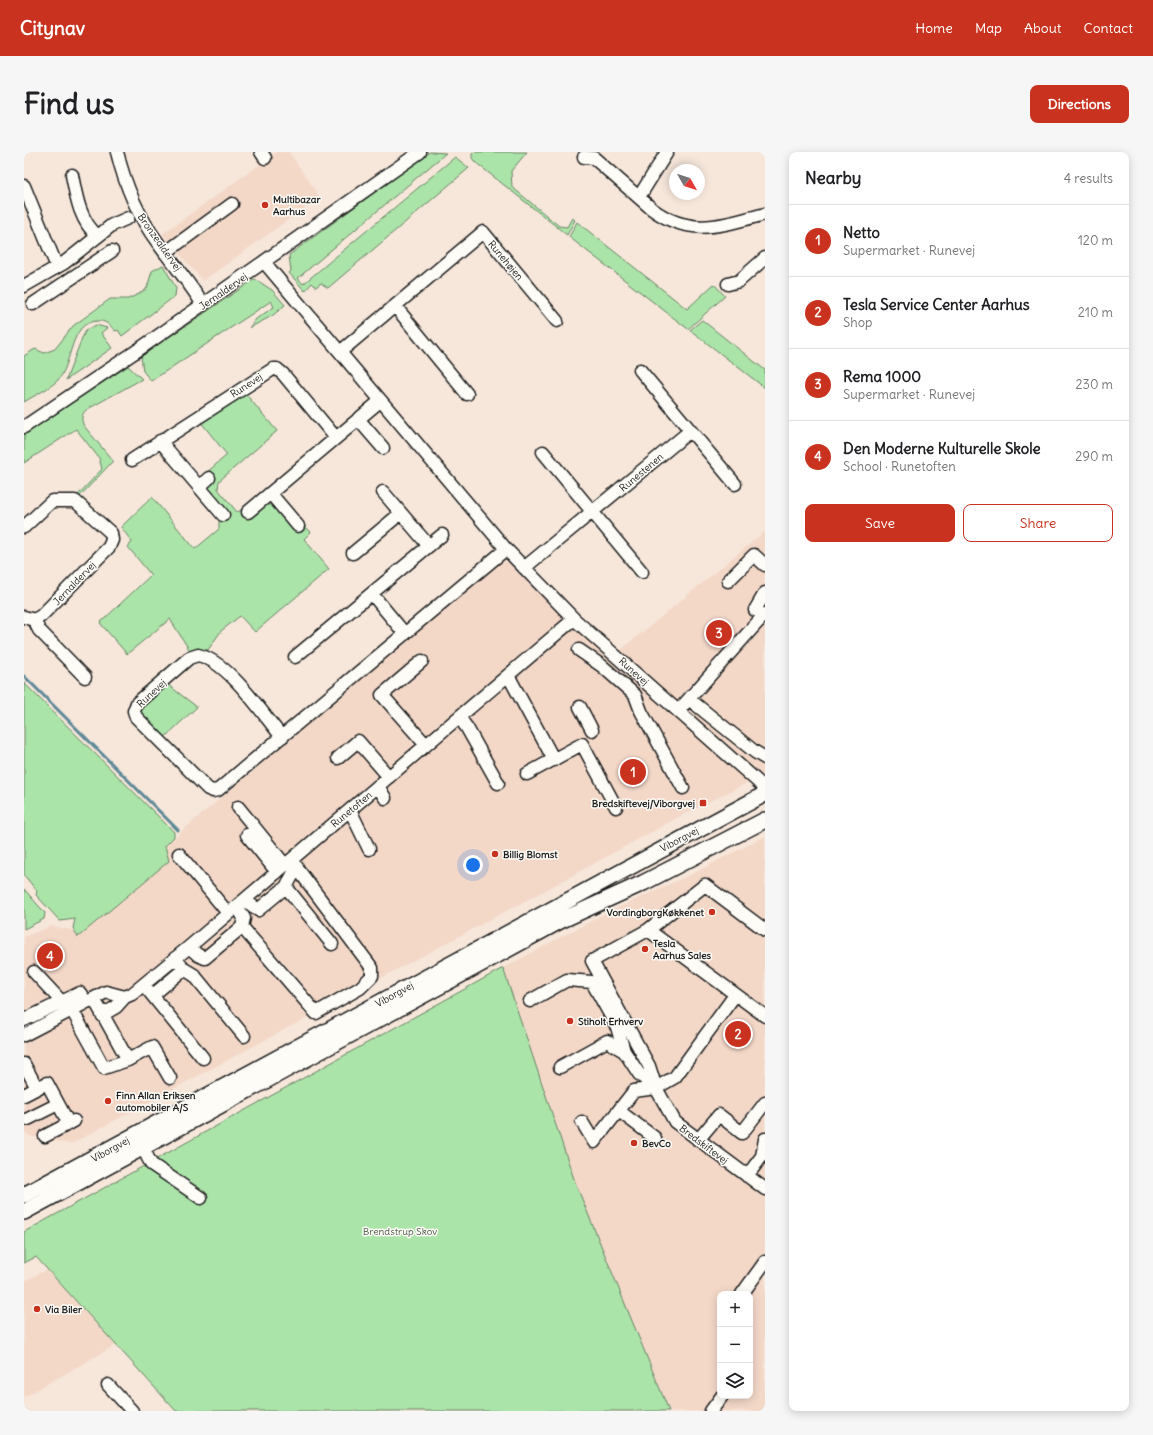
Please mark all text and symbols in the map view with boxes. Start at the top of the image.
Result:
text: Citynav [20,16,85,40]
text: Home [915,19,953,37]
text: Map [975,19,1002,37]
text: About [1024,19,1062,37]
text: Contact [1084,19,1133,37]
button: Directions [1030,85,1129,123]
text: Find us [24,86,115,122]
north arrow [669,164,705,200]
text: Nearby [805,167,861,189]
text: 4 results [1064,170,1113,187]
place label: Multibazar Aarhus [273,193,321,218]
marker: Multibazar Aarhus [260,200,270,210]
street label: Bronzealdervej [135,211,184,274]
text: Netto [843,223,880,242]
text: 1 [815,232,821,249]
text: 120 m [1078,232,1113,249]
street label: Runehøjen [485,238,526,283]
text: Supermarket · Runevej [843,242,975,259]
street label: Jernaldervej [197,270,250,313]
text: Tesla Service Center Aarhus [843,295,1030,314]
text: 2 [814,304,822,321]
text: 210 m [1078,304,1113,321]
text: Shop [843,314,872,331]
text: Rema 1000 [843,367,921,386]
street label: Runevej [228,370,265,401]
text: 3 [814,376,822,393]
text: 230 m [1075,376,1113,393]
text: Supermarket · Runevej [843,386,975,403]
text: Den Moderne Kulturelle Skole [843,439,1041,458]
text: 4 [814,448,822,465]
text: 290 m [1075,448,1113,465]
street label: Runestenen [617,450,666,495]
text: School · Runetoften [843,458,956,475]
button: Save [805,504,955,542]
button: Share [963,504,1113,542]
street label: Jernaldervej [50,559,99,608]
pin: 3 [706,618,732,648]
street label: Runevej [616,655,651,688]
street label: Runevej [134,676,169,710]
pin: 1 [620,757,646,787]
street label: Runetoften [328,788,375,830]
place label: Bredskiftevej/Viborgvej [592,797,695,810]
marker: Bredskiftevej/Viborgvej [698,798,708,808]
street label: Viborgvej [658,824,701,855]
place label: Billig Blomst [503,848,558,861]
marker: Billig Blomst [490,849,500,859]
your location [463,855,483,875]
place label: VordingborgKøkkenet [607,906,705,919]
marker: VordingborgKøkkenet [707,907,717,917]
place label: Tesla Aarhus Sales [653,937,712,962]
pin: 4 [37,941,63,971]
marker: Tesla Aarhus Sales [640,944,650,954]
street label: Viborgvej [373,979,416,1010]
place label: Stiholt Erhverv [578,1015,643,1028]
marker: Stiholt Erhverv [565,1016,575,1026]
pin: 2 [725,1019,751,1049]
place label: Finn Allan Eriksen automobiler A/S [116,1089,196,1114]
marker: Finn Allan Eriksen automobiler A/S [103,1096,113,1106]
street label: Bredskiftevej [677,1122,731,1167]
street label: Viborgvej [89,1134,132,1165]
place label: BevCo [642,1137,671,1150]
marker: BevCo [629,1138,639,1148]
park label: Brendstrup Skov [363,1225,437,1238]
map controls [717,1291,753,1399]
button: + [717,1291,753,1327]
place label: Via Biler [45,1303,83,1316]
marker: Via Biler [32,1304,42,1314]
button: − [717,1327,753,1363]
button: layers [717,1363,753,1399]

